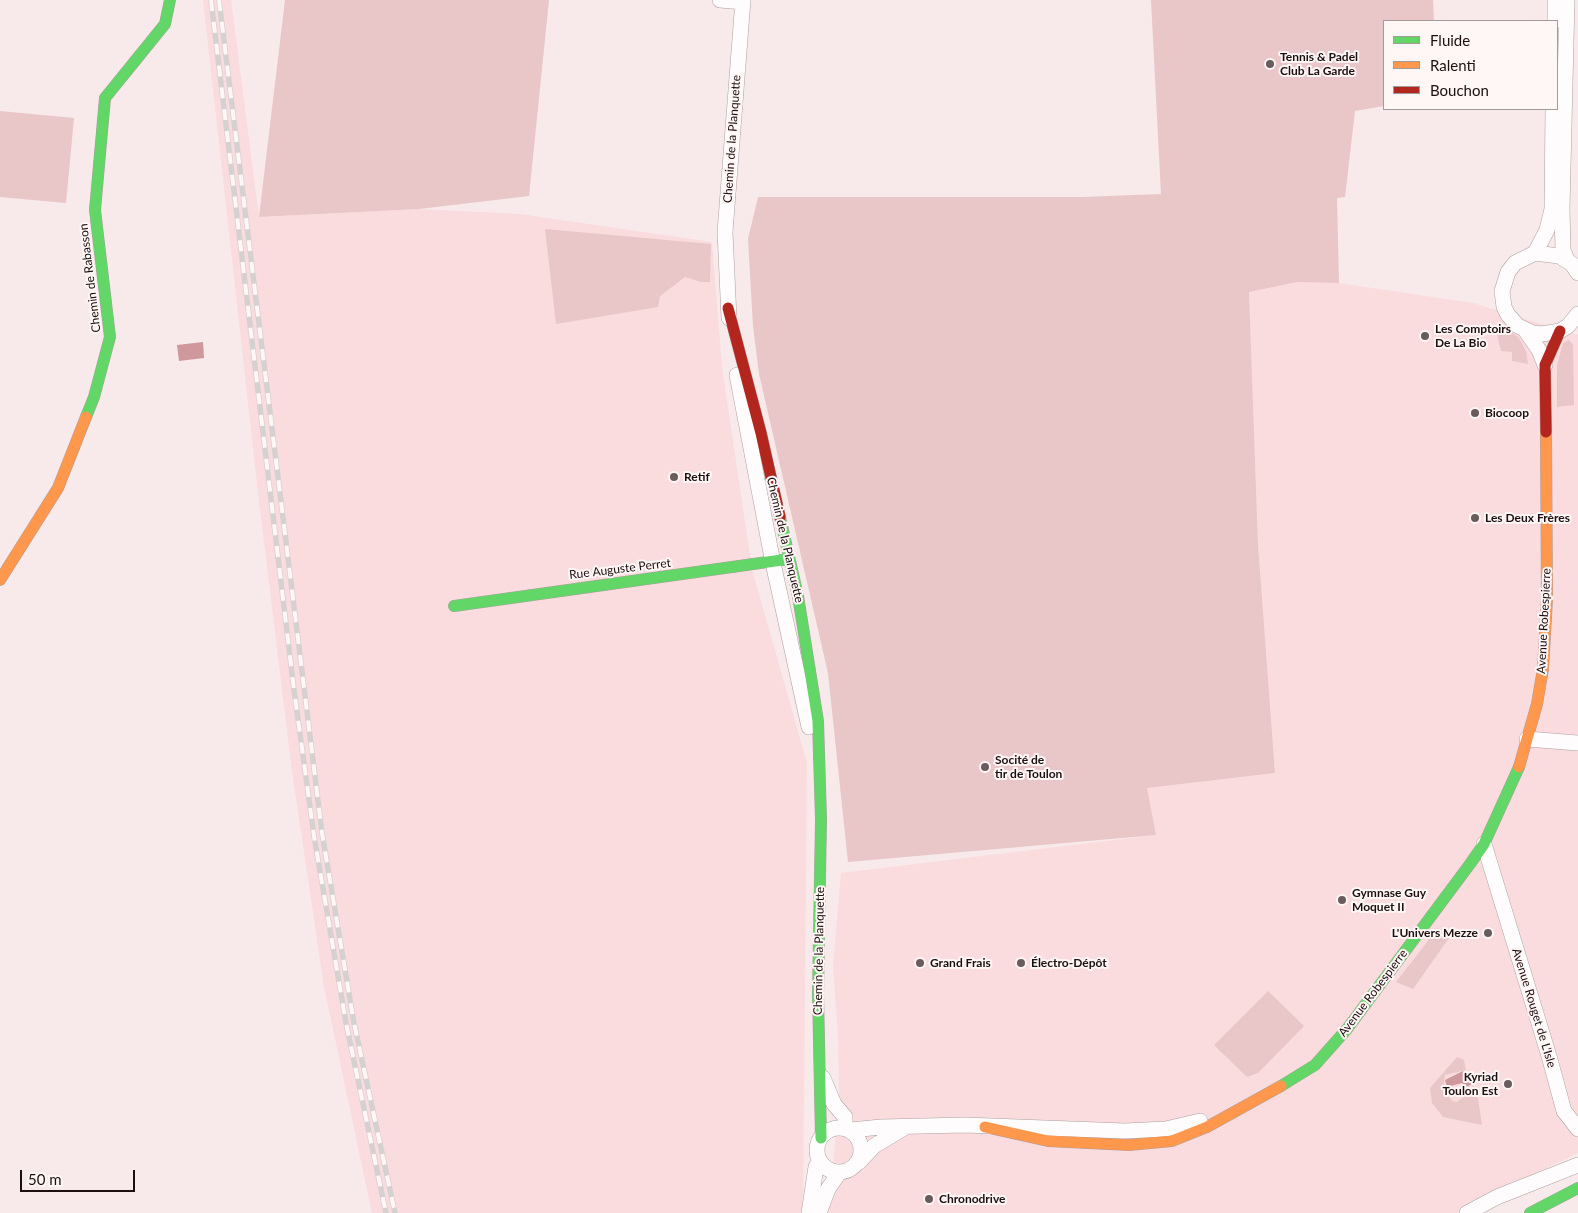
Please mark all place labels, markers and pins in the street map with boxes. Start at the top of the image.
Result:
place label: Tennis & Padel Club La Garde [1280,50,1358,78]
marker: Tennis & Padel Club La Garde [1264,58,1276,70]
place label: Les Comptoirs De La Bio [1435,322,1511,350]
marker: Les Comptoirs De La Bio [1419,330,1431,342]
place label: Biocoop [1485,406,1529,420]
marker: Biocoop [1469,407,1481,419]
place label: Retif [684,470,710,484]
marker: Retif [668,471,680,483]
place label: Les Deux Frères [1485,511,1570,525]
marker: Les Deux Frères [1469,512,1481,524]
place label: Socité de tir de Toulon [995,753,1062,781]
marker: Socité de tir de Toulon [979,761,991,773]
place label: Gymnase Guy Moquet II [1352,886,1426,914]
marker: Gymnase Guy Moquet II [1336,894,1348,906]
place label: L'Univers Mezze [1392,926,1478,940]
marker: L'Univers Mezze [1482,927,1494,939]
place label: Grand Frais [930,956,991,970]
place label: Électro-Dépôt [1031,956,1107,970]
marker: Grand Frais [914,957,926,969]
marker: Électro-Dépôt [1015,957,1027,969]
place label: Kyriad Toulon Est [1442,1070,1498,1098]
marker: Kyriad Toulon Est [1502,1078,1514,1090]
place label: Chronodrive [939,1192,1005,1206]
marker: Chronodrive [923,1193,935,1205]

